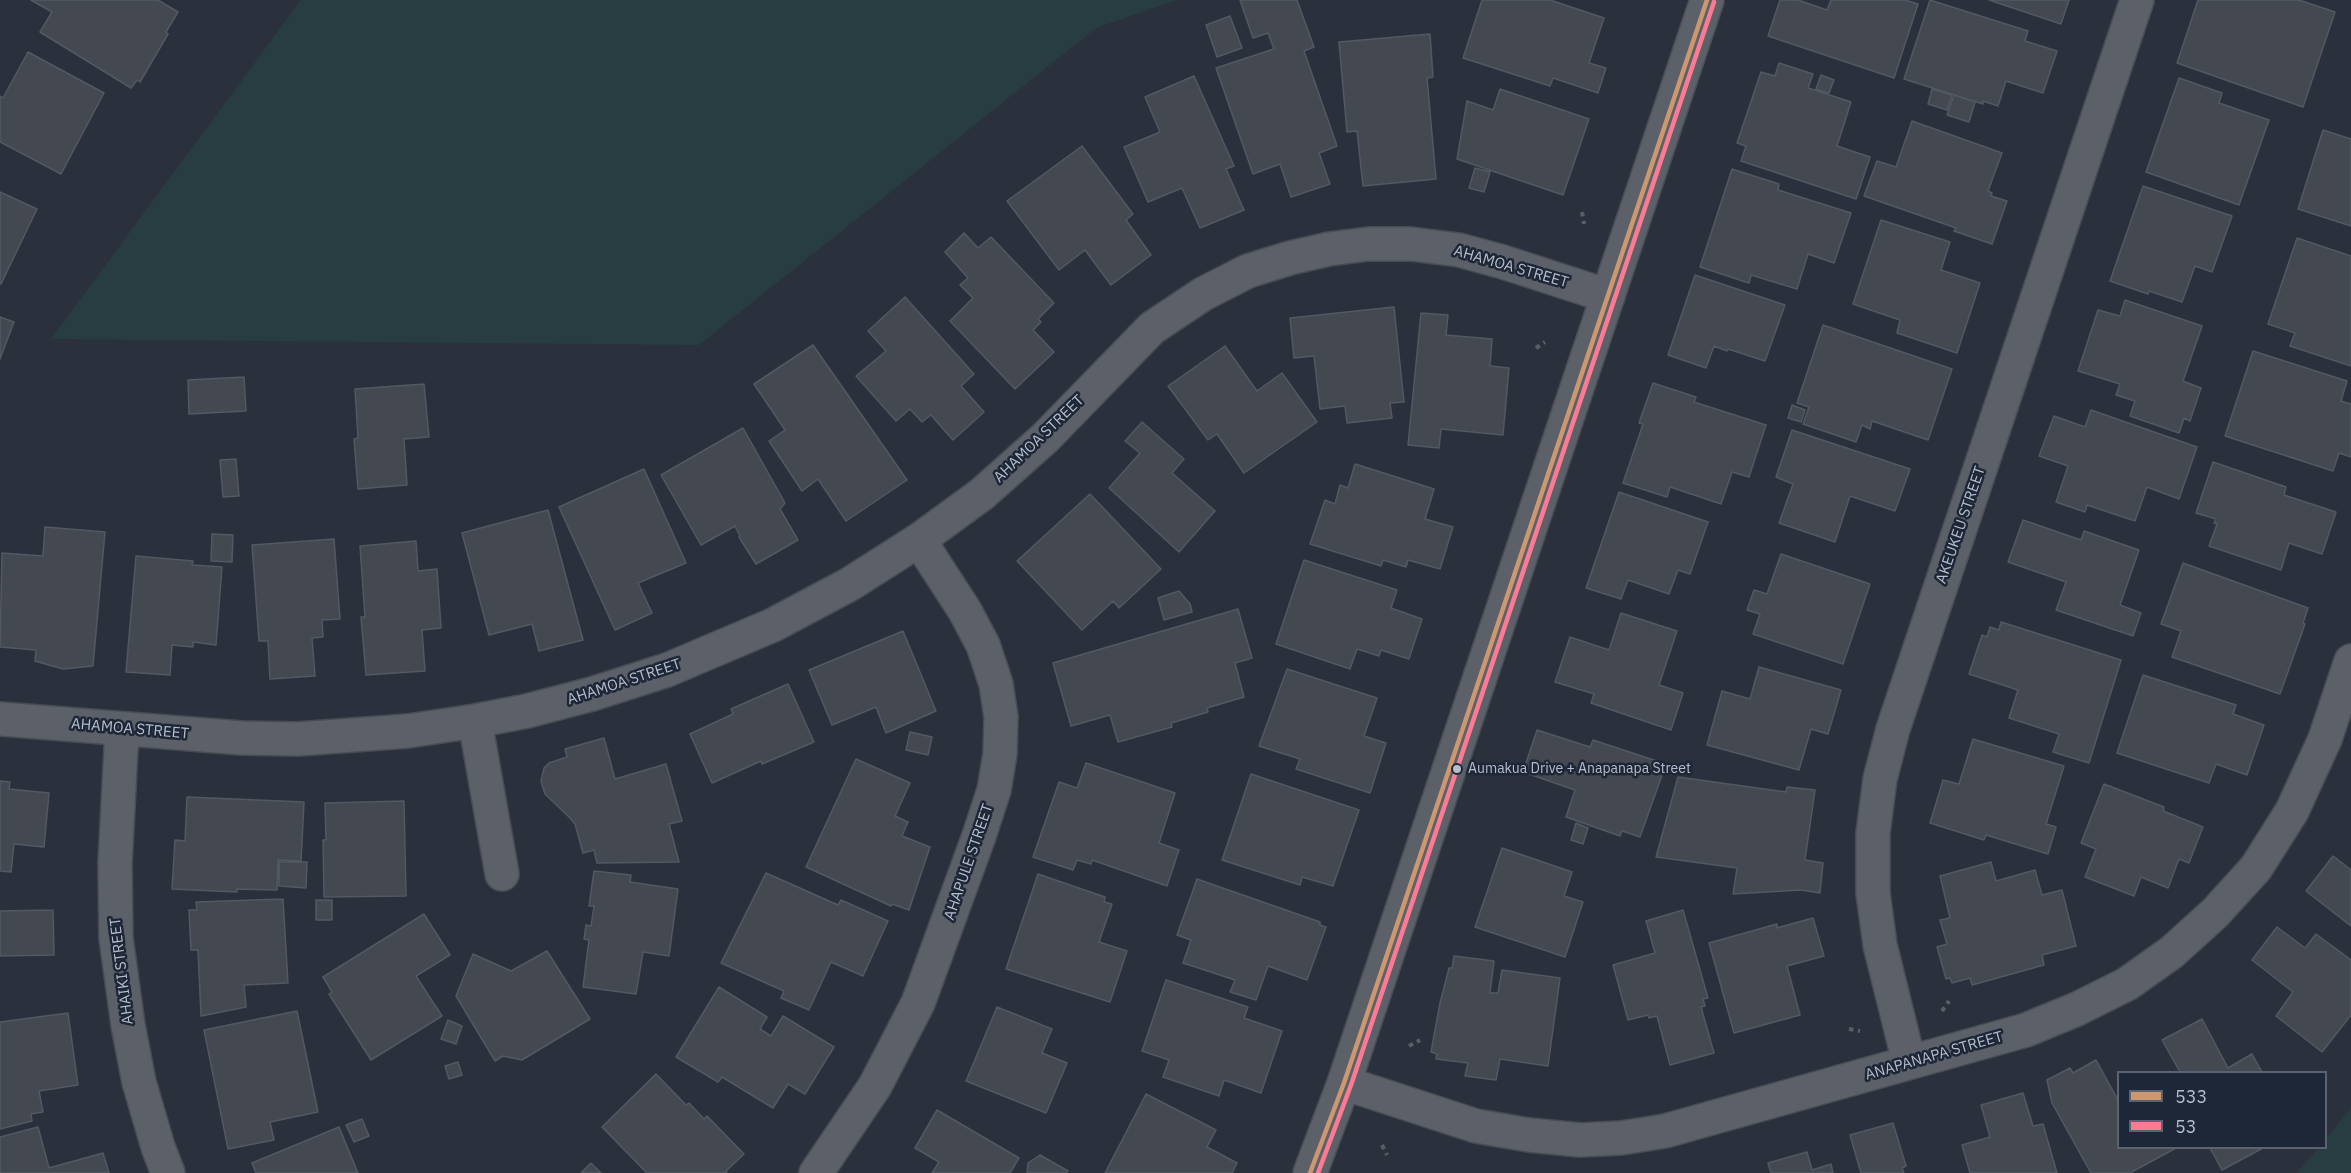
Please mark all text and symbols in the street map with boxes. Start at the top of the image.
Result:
street label: AHAMOA STREET [1452,242,1570,292]
street label: AHAMOA STREET [990,391,1088,487]
street label: AKEUKEU STREET [1933,464,1989,586]
street label: AHAMOA STREET [565,655,683,709]
street label: AHAMOA STREET [70,715,190,743]
place label: Aumakua Drive + Anapanapa Street [1468,761,1691,777]
marker: Aumakua Drive + Anapanapa Street [1451,763,1463,775]
street label: AHAPULE STREET [941,802,997,922]
street label: AHAIKI STREET [107,916,137,1026]
street label: ANAPANAPA STREET [1863,1028,2005,1084]
legend [2117,1071,2327,1149]
text: 533 [2175,1085,2207,1108]
text: 53 [2175,1115,2197,1138]

